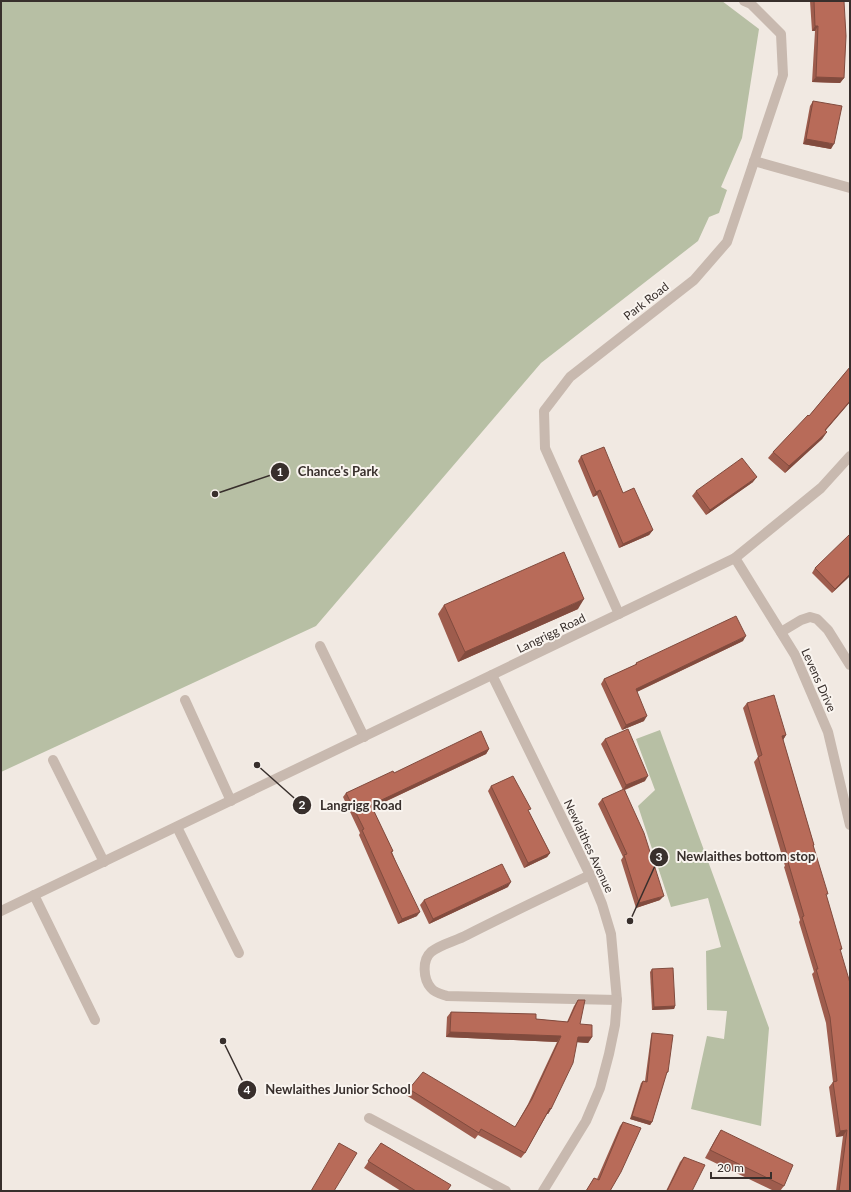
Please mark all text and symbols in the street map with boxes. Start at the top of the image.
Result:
street label: Park Road [620,279,672,323]
callout: Chance's Park [270,459,386,484]
text: Chance's Park [298,463,378,479]
text: 1 [277,464,284,479]
street label: Langrigg Road [514,610,588,656]
street label: Levens Drive [798,646,840,714]
callout: Langrigg Road [292,793,410,818]
text: 2 [299,797,306,812]
text: Langrigg Road [320,797,402,813]
street label: Newlaithes Avenue [561,797,617,895]
callout: Newlaithes bottom stop [649,844,823,869]
text: Newlaithes bottom stop [677,848,815,864]
text: 3 [656,849,663,864]
callout: Newlaithes Junior School [237,1077,419,1102]
text: Newlaithes Junior School [265,1081,411,1097]
text: 4 [244,1082,251,1097]
scale bar [711,1154,771,1180]
text: 20 m [717,1160,744,1175]

